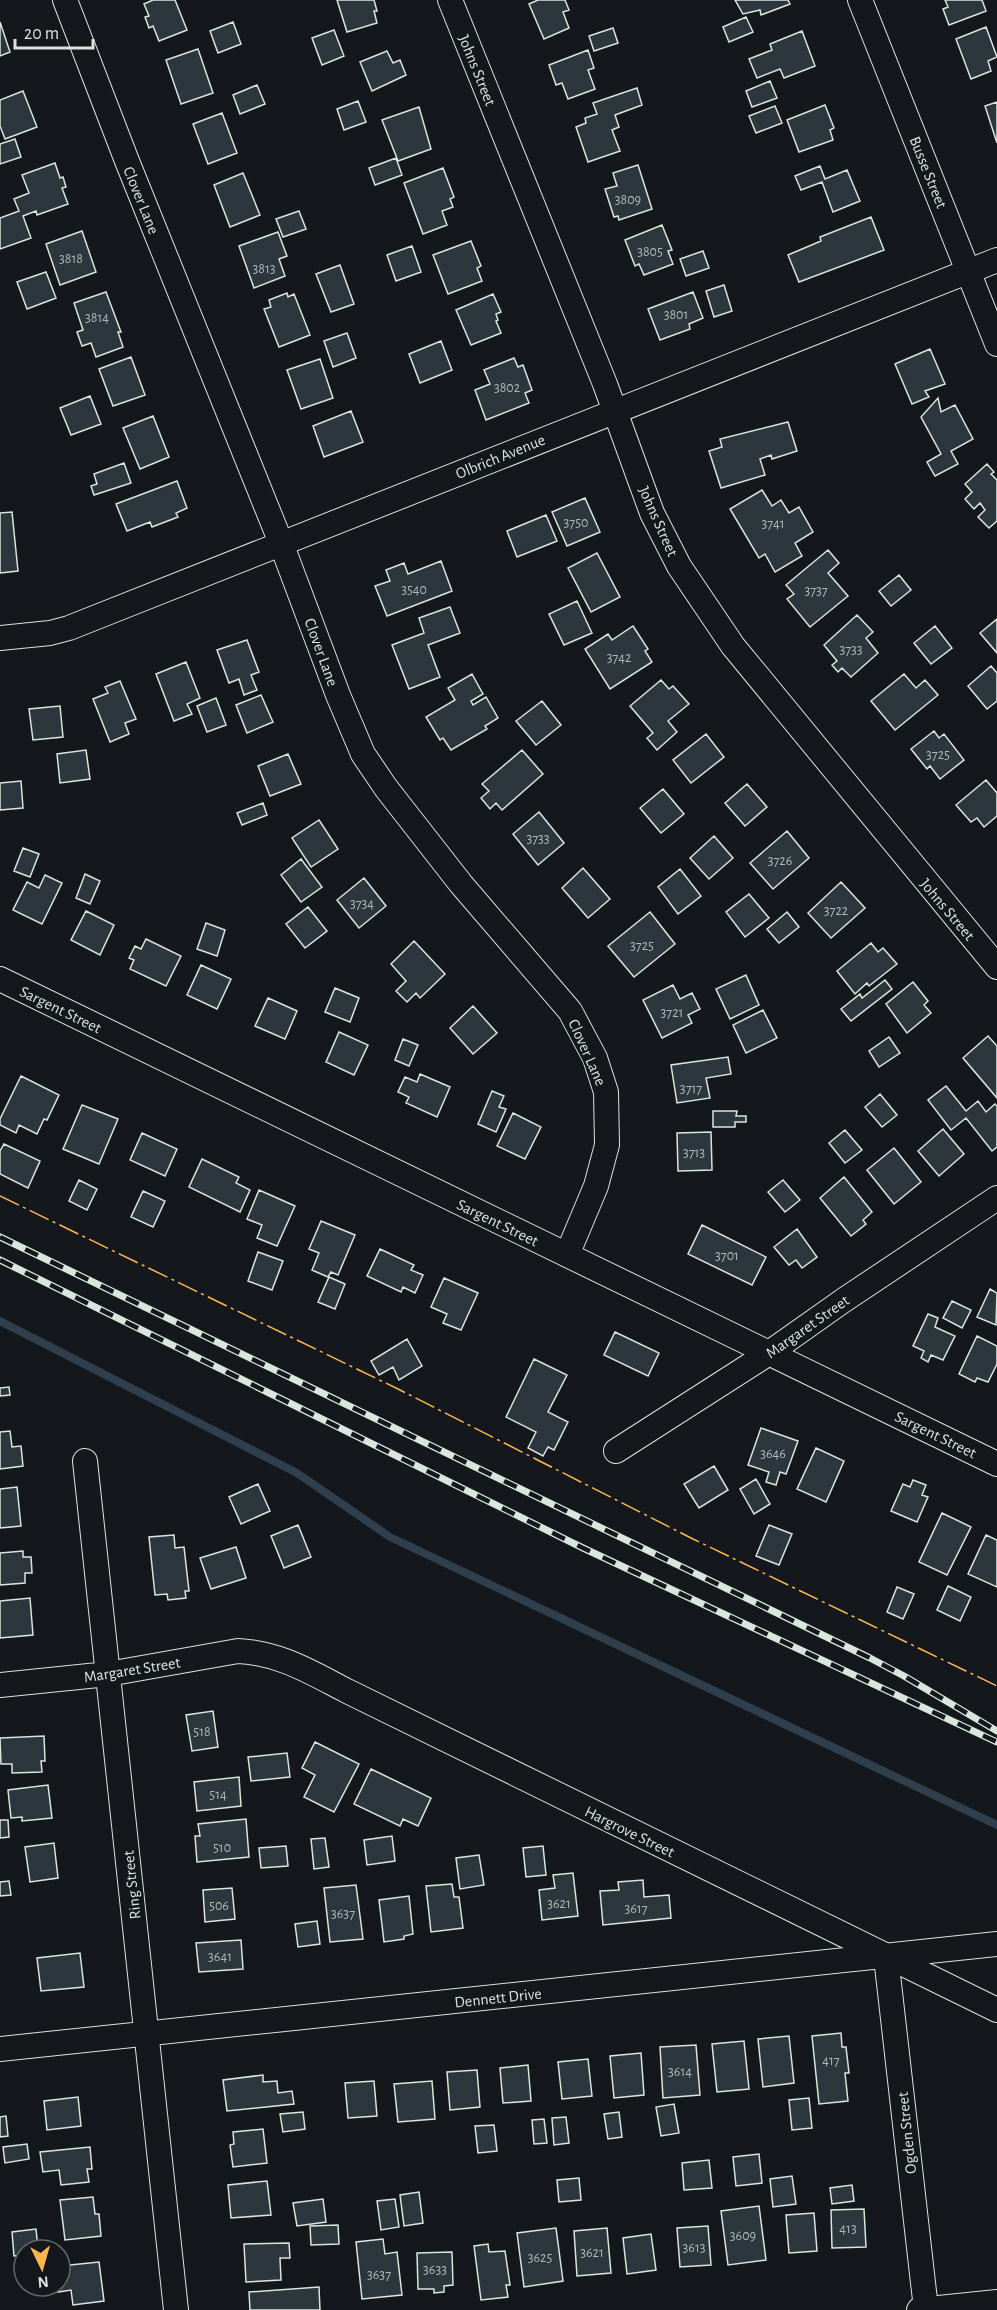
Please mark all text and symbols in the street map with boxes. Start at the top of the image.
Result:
scale bar [15,12,93,50]
text: 20 m [24,25,59,43]
street label: Johns Street [456,33,499,108]
street label: Busse Street [906,134,950,211]
street label: Clover Lane [120,164,162,236]
house number: 3809 [615,193,641,207]
house number: 3805 [637,245,663,259]
house number: 3818 [59,252,83,266]
house number: 3813 [253,262,276,276]
house number: 3801 [664,308,688,322]
house number: 3814 [85,311,109,325]
house number: 3802 [494,381,520,395]
street label: Olbrich Avenue [453,432,547,482]
street label: Johns Street [635,484,681,559]
house number: 3750 [564,516,588,530]
house number: 3741 [761,517,785,531]
house number: 3540 [401,583,427,597]
house number: 3737 [804,584,828,598]
street label: Clover Lane [301,616,341,689]
house number: 3733 [839,643,863,657]
house number: 3742 [607,651,631,665]
house number: 3725 [926,748,950,762]
house number: 3733 [526,832,550,846]
house number: 3726 [768,854,792,868]
street label: Johns Street [917,876,978,944]
house number: 3734 [350,897,374,911]
house number: 3722 [824,904,848,918]
house number: 3725 [630,939,654,953]
street label: Sargent Street [17,983,104,1036]
house number: 3721 [661,1006,683,1020]
street label: Clover Lane [565,1017,609,1088]
house number: 3717 [680,1082,702,1096]
house number: 3713 [683,1146,705,1160]
street label: Sargent Street [454,1196,541,1249]
house number: 3701 [715,1249,739,1263]
street label: Margaret Street [763,1292,852,1361]
street label: Sargent Street [892,1408,979,1461]
house number: 3646 [760,1447,786,1461]
street label: Margaret Street [83,1654,182,1686]
house number: 518 [193,1725,211,1739]
house number: 514 [209,1788,227,1802]
street label: Hargrove Street [582,1803,677,1861]
house number: 510 [213,1841,231,1855]
street label: Ring Street [120,1850,144,1920]
house number: 3621 [547,1897,571,1911]
house number: 506 [209,1899,229,1913]
house number: 3617 [624,1902,648,1916]
house number: 3637 [331,1907,355,1921]
house number: 3641 [208,1950,232,1964]
street label: Dennett Drive [454,1985,542,2011]
house number: 417 [822,2054,840,2068]
house number: 3614 [668,2065,692,2079]
street label: Ogden Street [895,2091,919,2175]
house number: 413 [839,2222,857,2236]
house number: 3609 [730,2229,756,2243]
north arrow [12,2238,72,2298]
house number: 3613 [683,2241,706,2255]
house number: 3621 [580,2246,604,2260]
house number: 3625 [528,2251,552,2265]
house number: 3633 [423,2263,447,2277]
house number: 3637 [367,2268,391,2282]
text: N [37,2273,49,2290]

